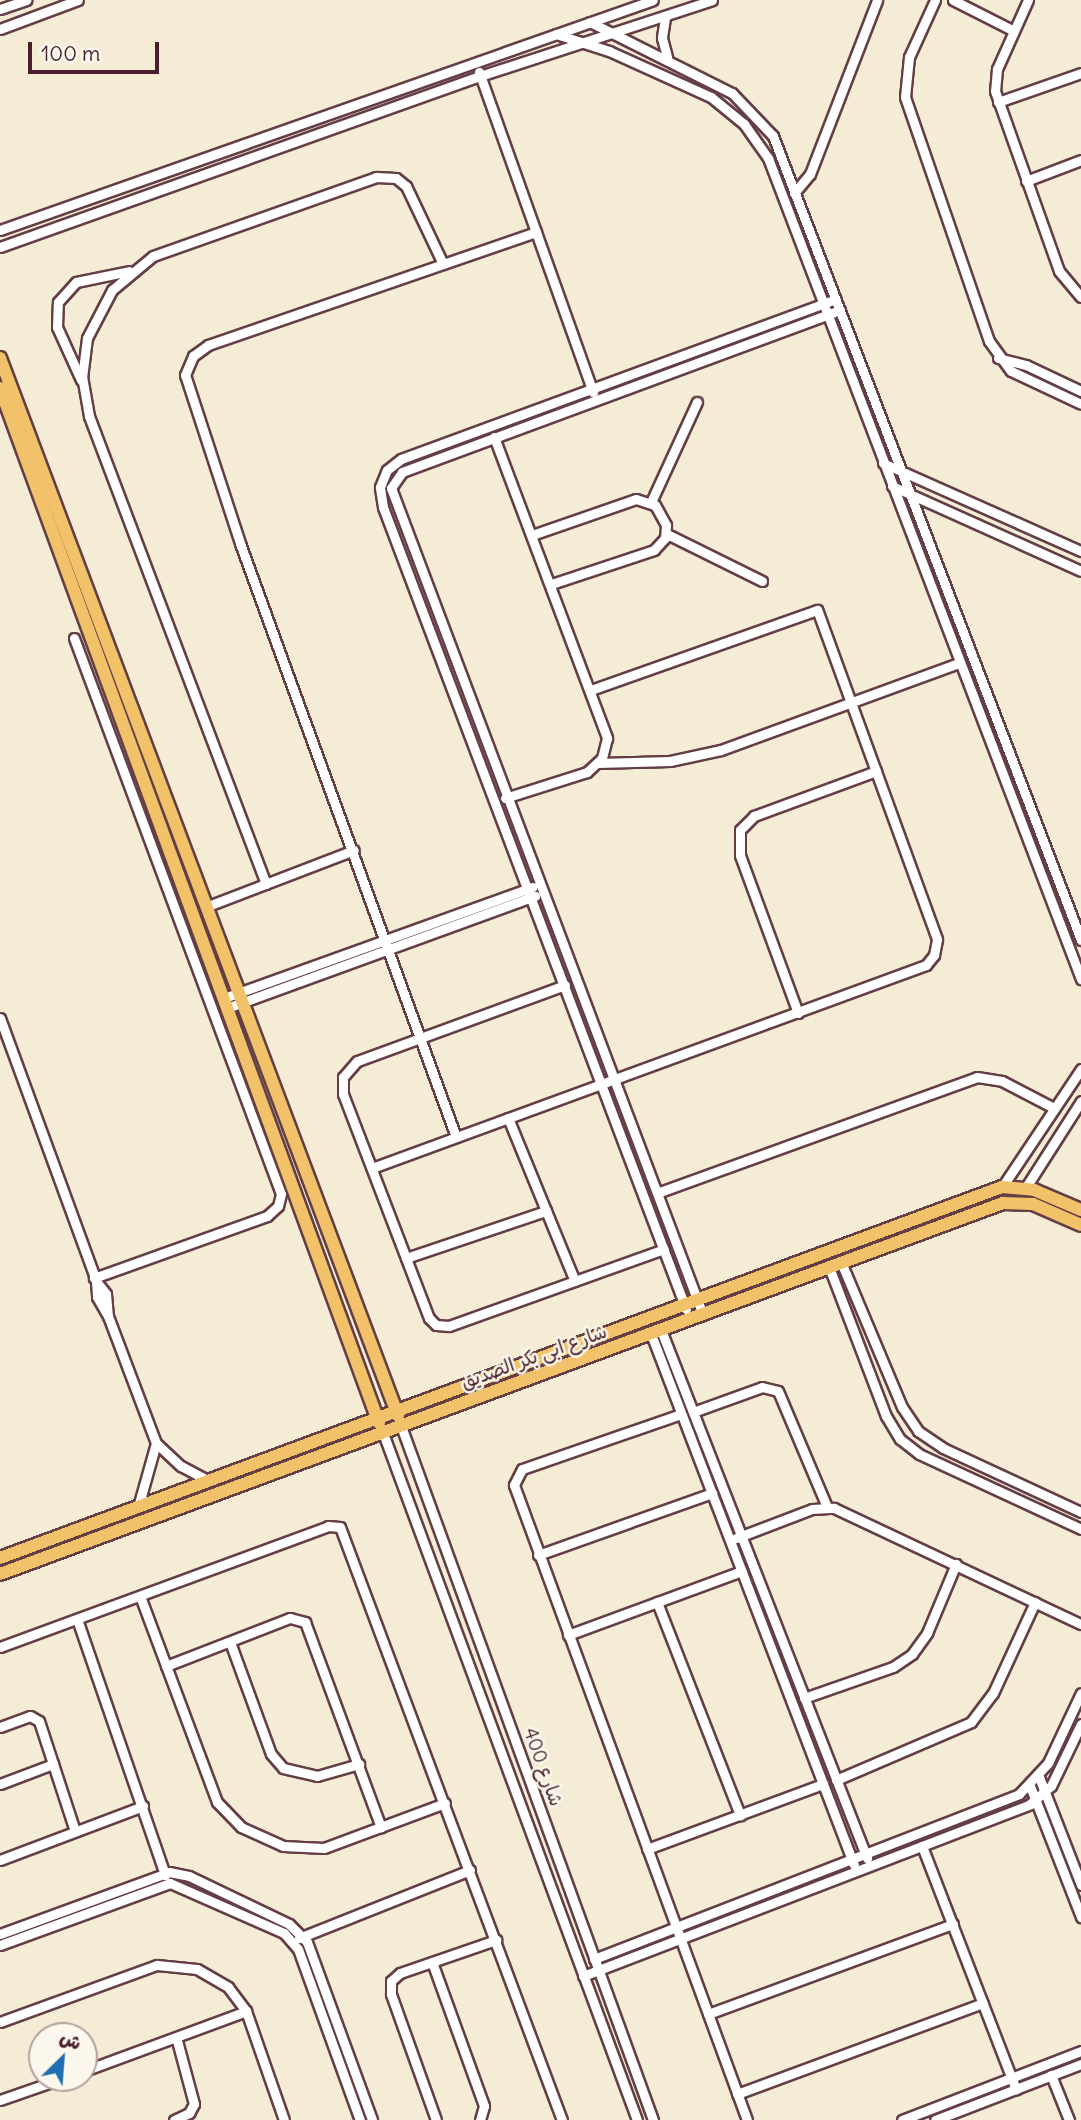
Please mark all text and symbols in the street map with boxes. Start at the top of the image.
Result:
scale bar [32,28,163,72]
text: 100 m [41,40,100,67]
street label: شارع ابى بكر الصديق [458,1320,610,1394]
street label: شارع 400 [518,1725,568,1809]
north arrow [28,2022,98,2092]
text: ش [56,2024,86,2055]

